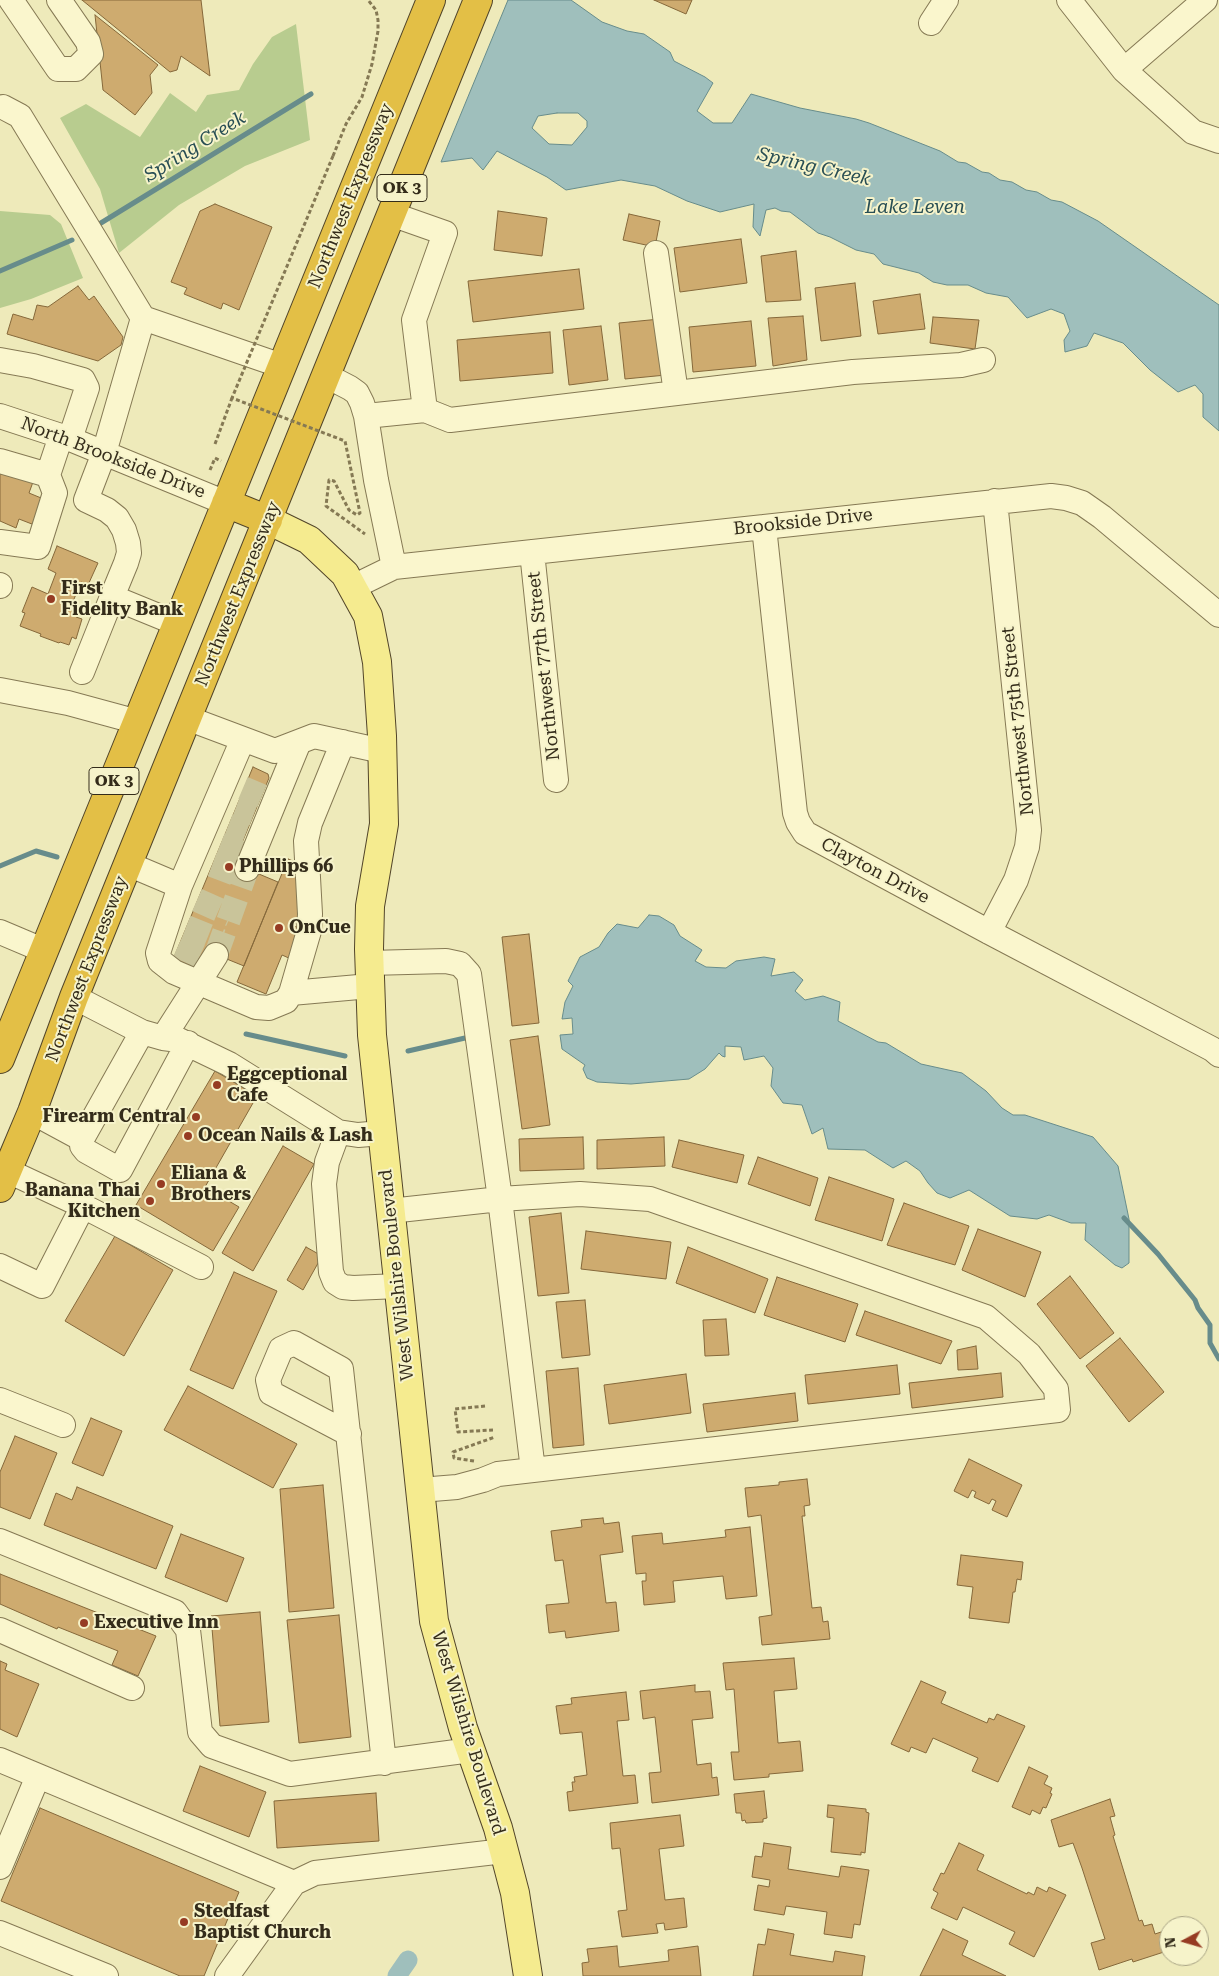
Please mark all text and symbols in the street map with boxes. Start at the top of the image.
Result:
street label: Northwest Expressway [304,100,398,292]
water label: Spring Creek [140,107,250,187]
water label: Spring Creek [755,143,873,191]
road number: OK 3 [377,174,427,202]
water label: Lake Leven [865,196,965,218]
street label: North Brookside Drive [18,413,208,503]
street label: Northwest Expressway [191,498,285,690]
street label: Brookside Drive [732,504,874,540]
street label: Northwest 77th Street [523,570,565,762]
place label: First Fidelity Bank [61,578,183,620]
marker: First Fidelity Bank [45,593,57,605]
street label: Northwest 75th Street [997,625,1039,817]
road number: OK 3 [89,768,139,794]
street label: Clayton Drive [817,833,933,909]
place label: Phillips 66 [239,856,333,878]
marker: Phillips 66 [223,861,235,873]
street label: Northwest Expressway [42,873,132,1065]
place label: OnCue [289,917,351,939]
marker: OnCue [273,922,285,934]
place label: Eggceptional Cafe [227,1064,347,1106]
marker: Eggceptional Cafe [211,1079,223,1091]
place label: Firearm Central [42,1106,186,1128]
marker: Firearm Central [190,1111,202,1123]
place label: Ocean Nails & Lash [198,1125,373,1147]
marker: Ocean Nails & Lash [182,1130,194,1142]
place label: Eliana & Brothers [171,1163,251,1206]
street label: West Wilshire Boulevard [375,1168,419,1382]
marker: Eliana & Brothers [155,1178,167,1190]
place label: Banana Thai Kitchen [25,1180,140,1222]
marker: Banana Thai Kitchen [144,1195,156,1207]
place label: Executive Inn [94,1612,219,1634]
marker: Executive Inn [78,1617,90,1629]
street label: West Wilshire Boulevard [427,1628,509,1838]
place label: Stedfast Baptist Church [194,1901,331,1944]
marker: Stedfast Baptist Church [178,1916,190,1928]
north arrow [1159,1916,1209,1966]
text: N [1162,1936,1179,1949]

